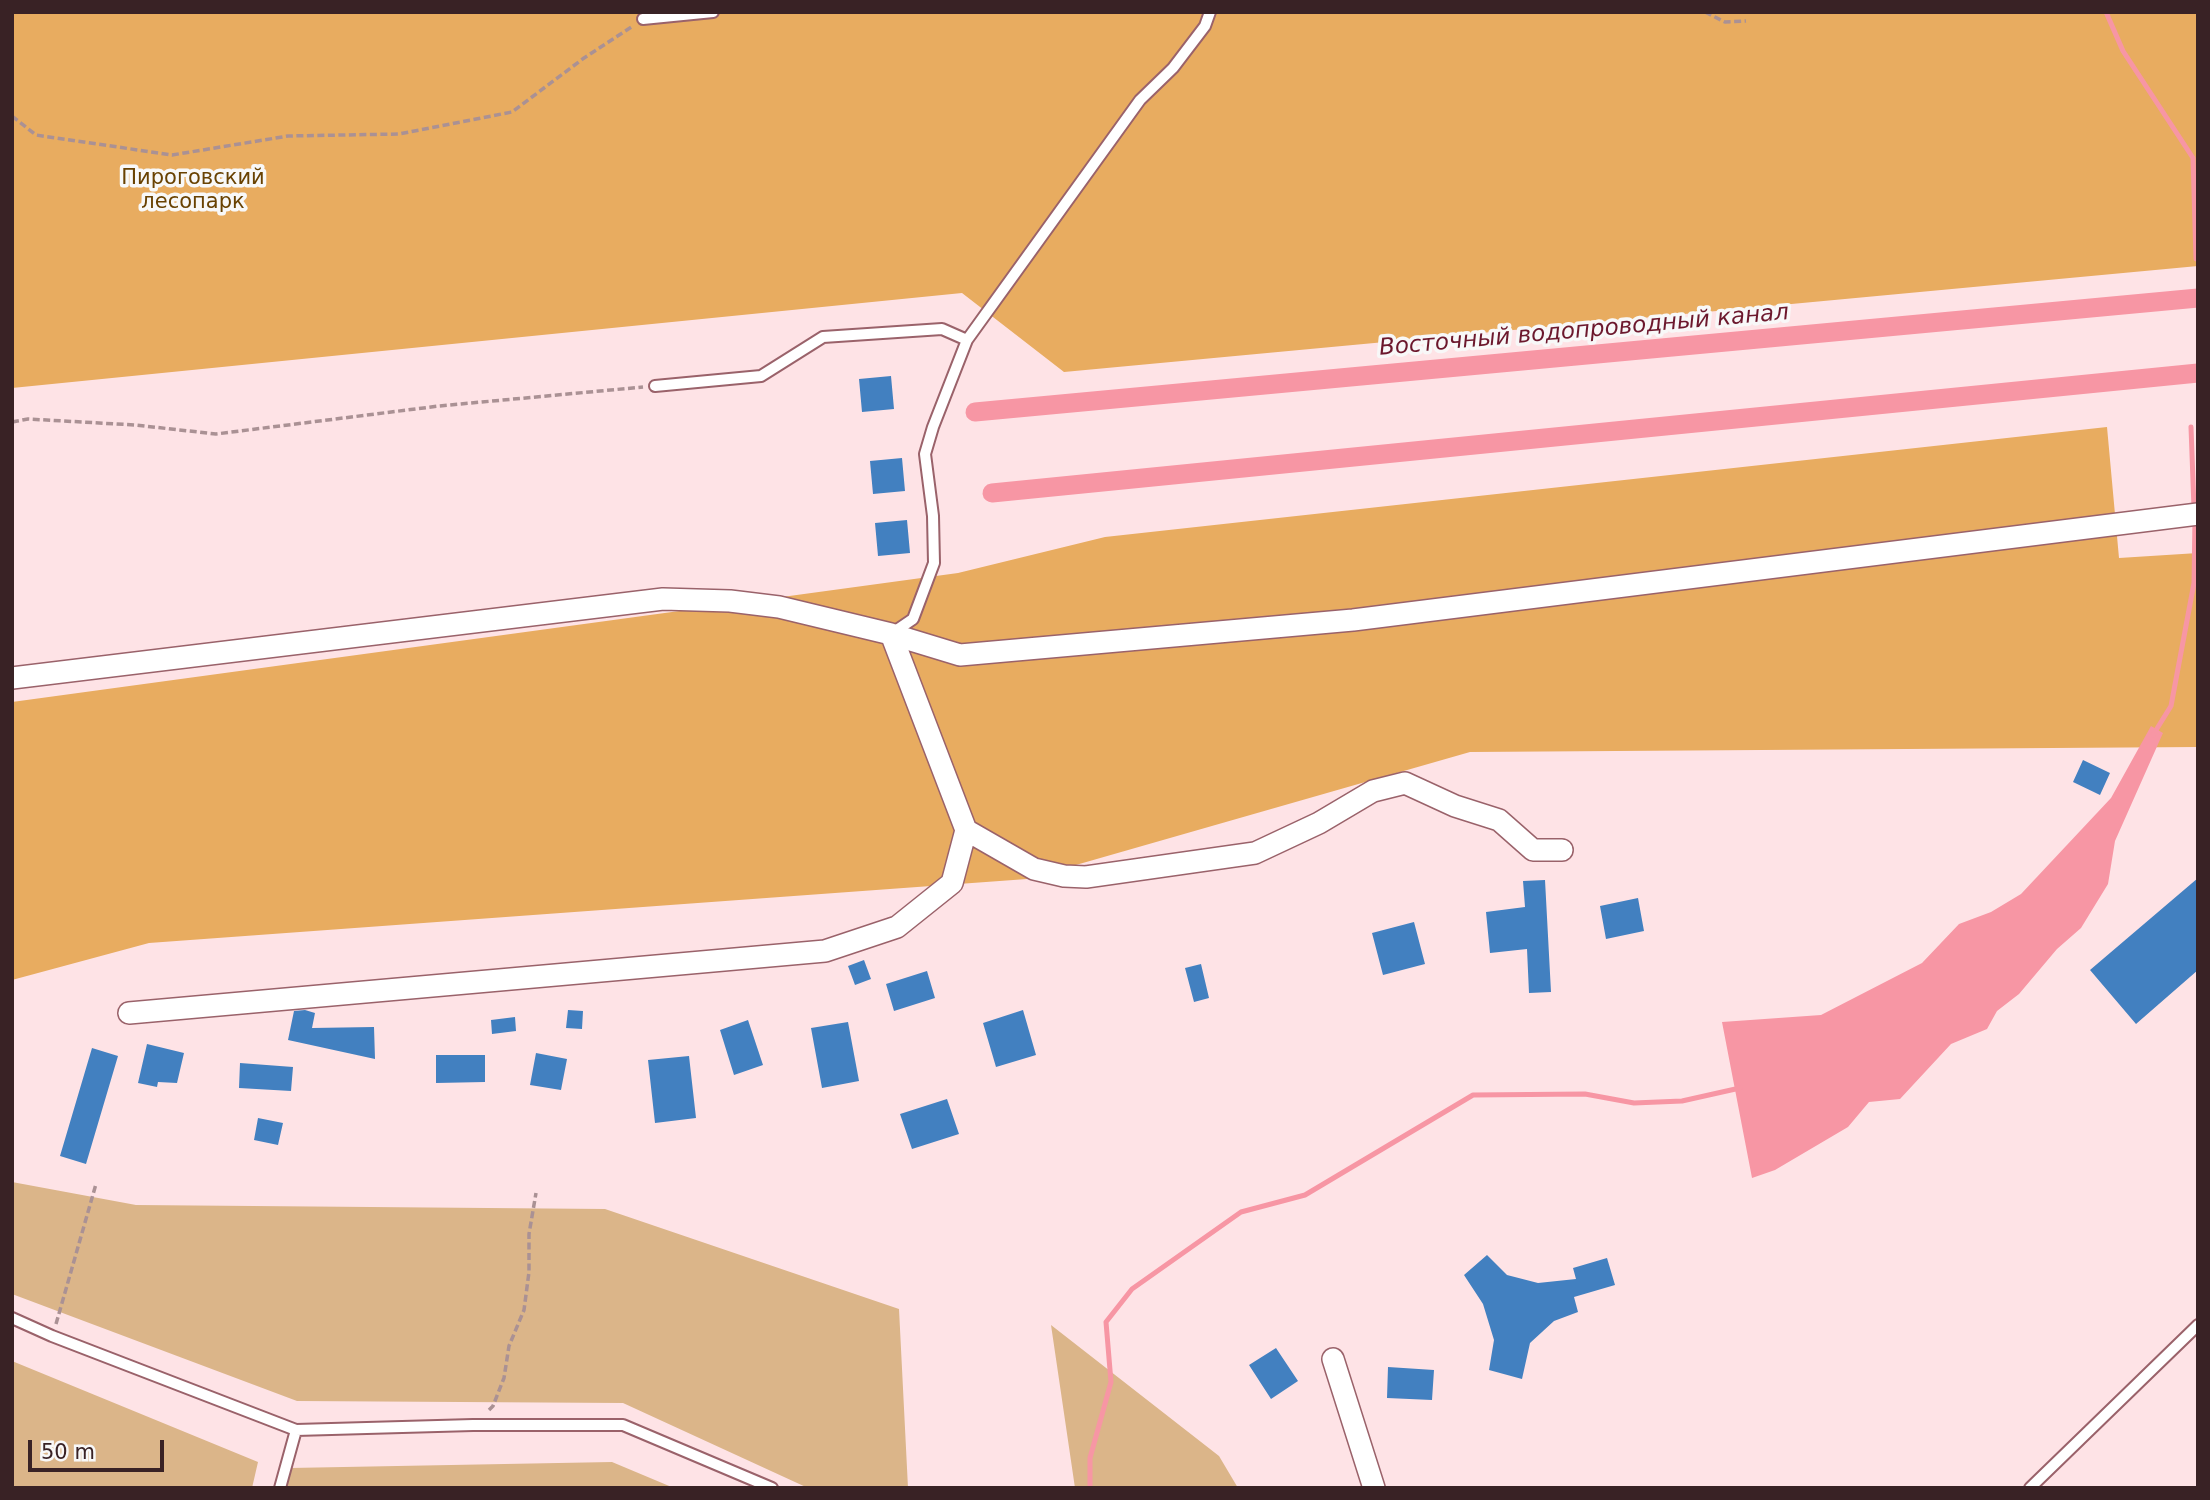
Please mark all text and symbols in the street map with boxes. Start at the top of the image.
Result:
park label: Пироговский лесопарк [121,166,265,216]
water label: Восточный водопроводный канал [1378,299,1790,363]
scale bar [32,1426,168,1470]
text: 50 m [41,1440,95,1464]

